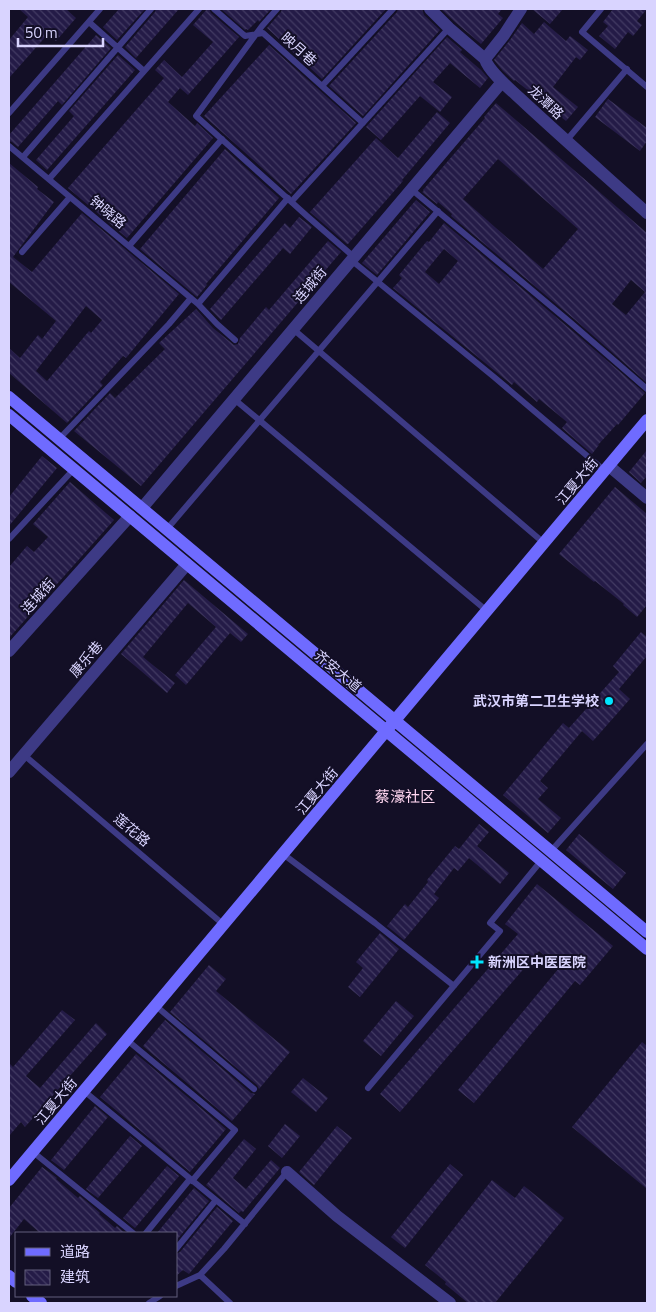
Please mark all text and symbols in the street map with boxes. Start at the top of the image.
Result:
scale bar [18,15,102,47]
text: 50 m [25,21,58,44]
street label: 映月巷 [277,27,322,70]
street label: 龙潭路 [524,80,569,124]
street label: 钟晓路 [85,190,131,233]
street label: 连城街 [288,262,331,308]
street label: 江夏大街 [551,452,603,509]
street label: 连城街 [16,573,59,618]
street label: 康乐巷 [64,636,107,681]
street label: 齐安大道 [310,645,367,697]
place label: 武汉市第二卫生学校 [473,690,599,711]
marker: 武汉市第二卫生学校 [603,695,615,707]
street label: 江夏大街 [291,762,343,819]
district label: 蔡濠社区 [375,785,435,808]
street label: 莲花路 [109,808,155,851]
place label: 新洲区中医医院 [488,951,586,972]
marker: 新洲区中医医院 [470,955,484,969]
street label: 江夏大街 [30,1072,82,1129]
legend [15,1232,178,1297]
text: 道路 [60,1240,90,1263]
text: 建筑 [60,1265,90,1288]

